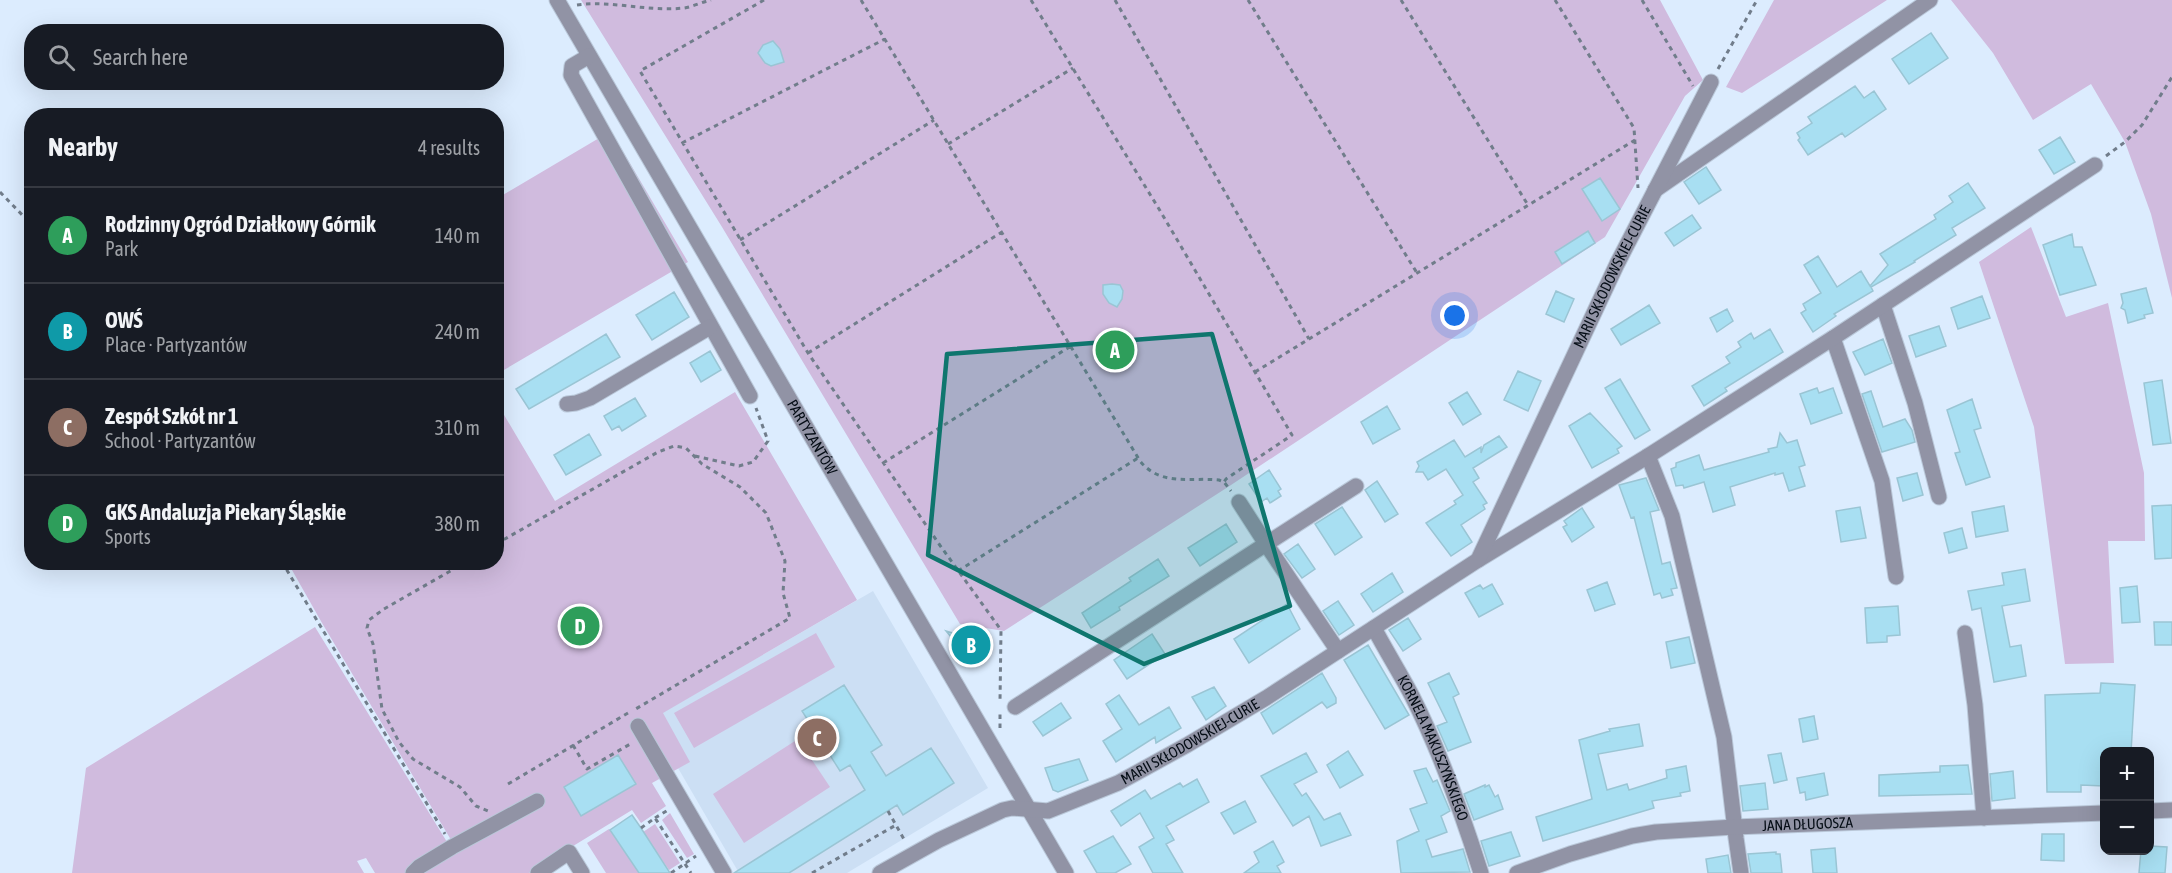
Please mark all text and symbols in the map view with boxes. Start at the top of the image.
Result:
search box [24,24,504,90]
icon: search [45,41,78,74]
text: Search here [93,44,188,70]
text: Nearby [48,132,118,162]
text: 4 results [418,136,480,159]
street label: MARII SKŁODOWSKIEJ-CURIE [1570,202,1654,351]
text: Rodzinny Ogród Działkowy Górnik [105,211,376,237]
text: A [63,224,72,247]
text: 140 m [435,224,480,247]
text: Park [105,237,138,260]
your location [1440,301,1469,330]
text: OWŚ [105,307,143,333]
text: B [63,320,72,343]
text: 240 m [435,320,480,343]
pin: A [1096,328,1134,372]
text: Place · Partyzantów [105,333,247,356]
street label: PARTYZANTÓW [784,396,841,477]
text: Zespół Szkół nr 1 [105,403,238,429]
text: C [63,416,72,439]
text: 310 m [435,416,480,439]
text: School · Partyzantów [105,429,256,452]
text: GKS Andaluzja Piekary Śląskie [105,499,346,525]
text: D [62,512,73,535]
text: 380 m [435,512,480,535]
text: Sports [105,525,151,548]
pin: D [560,604,600,648]
pin: B [952,622,990,668]
street label: KORNELA MAKUSZYŃSKIEGO [1394,672,1472,823]
street label: MARII SKŁODOWSKIEJ-CURIE [1118,695,1262,788]
pin: C [798,716,836,760]
map controls [2100,747,2154,855]
button: + [2100,747,2154,801]
button: − [2100,801,2154,855]
street label: JANA DŁUGOSZA [1762,813,1854,834]

